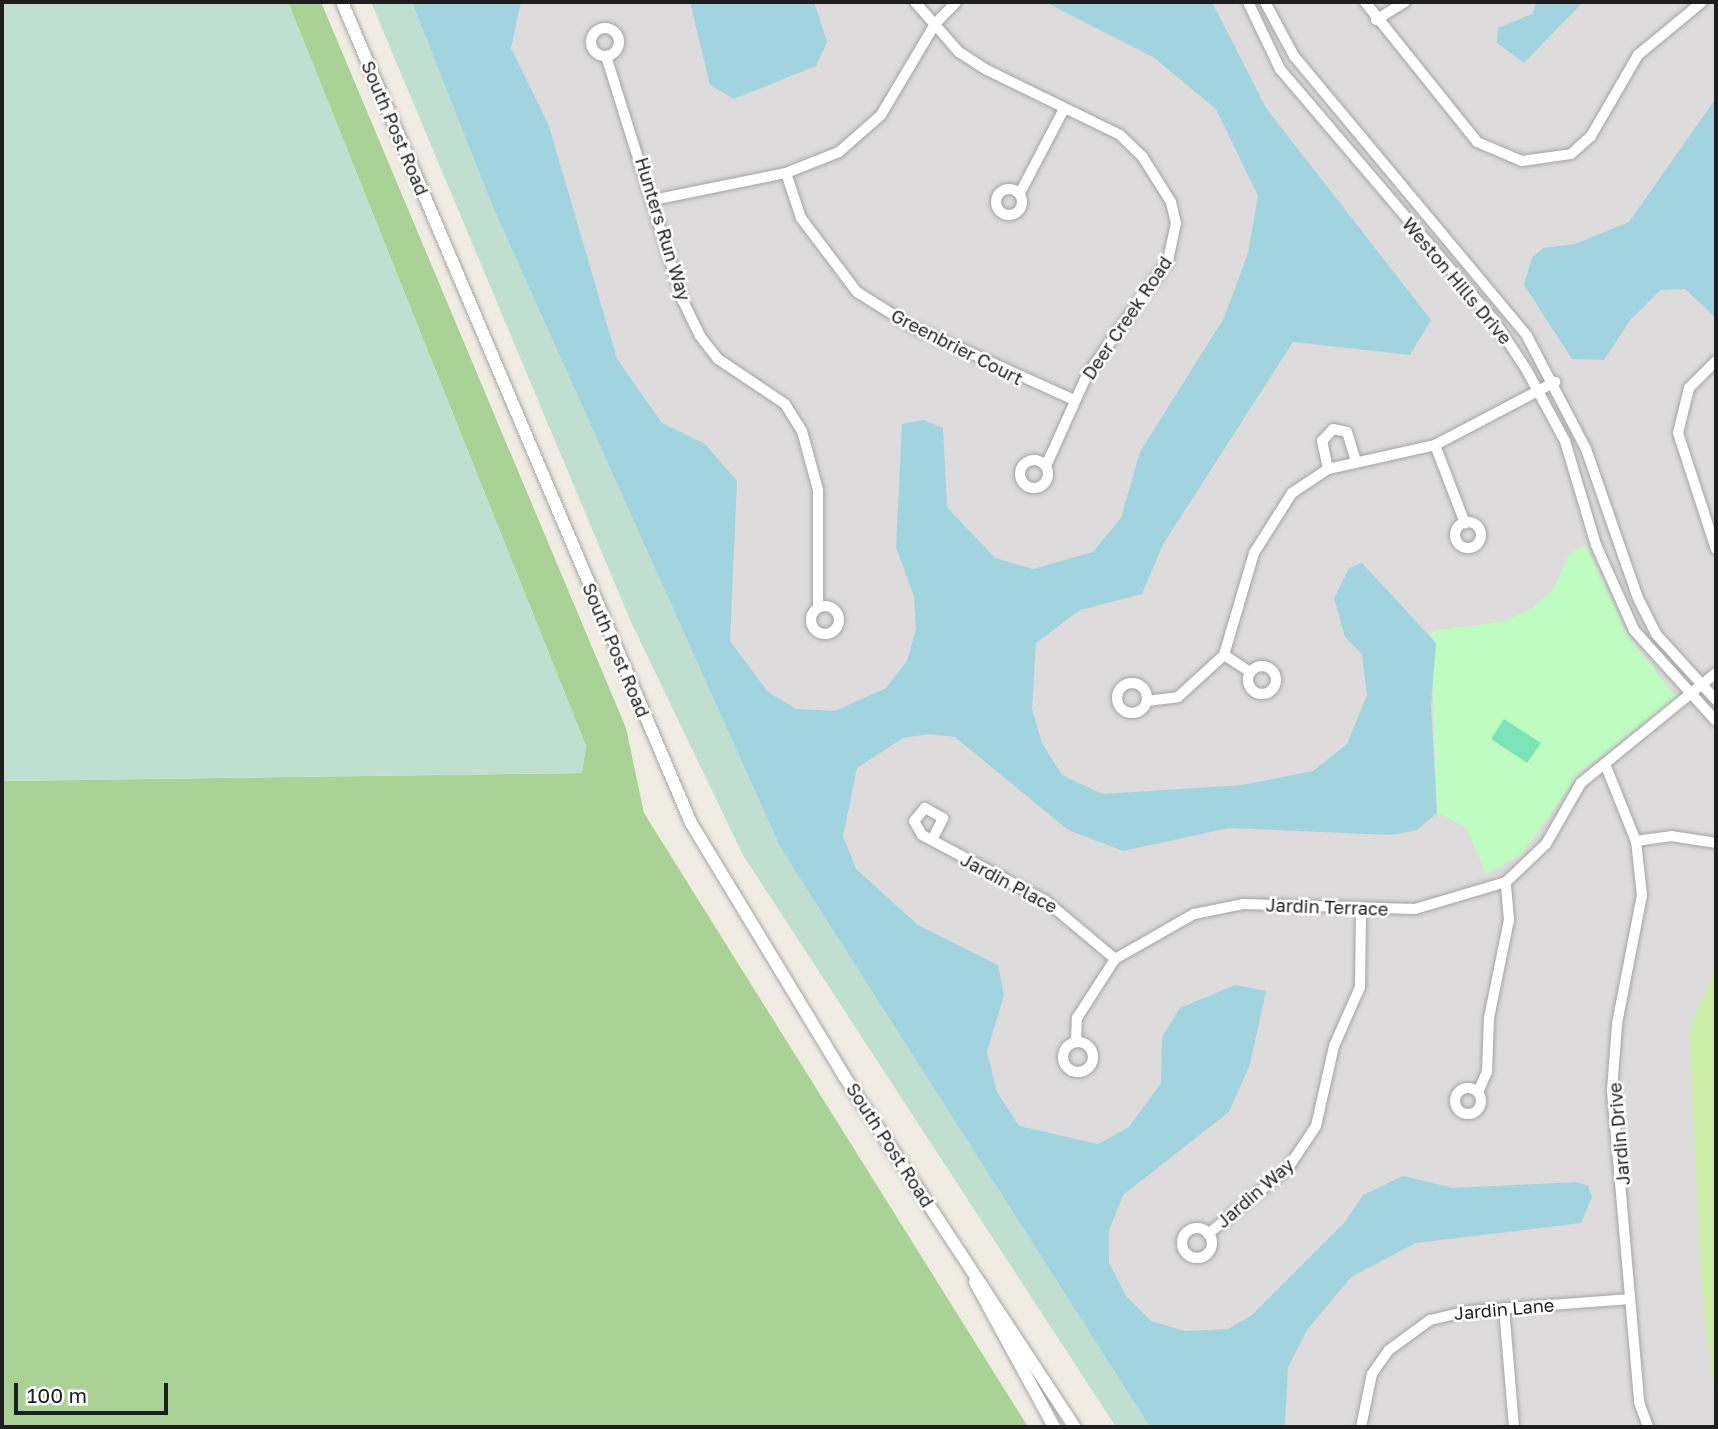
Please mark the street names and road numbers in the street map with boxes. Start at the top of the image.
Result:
street label: South Post Road [357,58,433,198]
street label: Hunters Run Way [631,155,695,303]
street label: Weston Hills Drive [1398,213,1516,349]
street label: Deer Creek Road [1078,252,1176,384]
street label: Greenbrier Court [888,304,1026,390]
street label: South Post Road [578,580,654,720]
street label: Jardin Place [957,848,1061,918]
street label: Jardin Terrace [1265,894,1389,920]
street label: South Post Road [842,1079,938,1211]
street label: Jardin Drive [1604,1082,1634,1186]
street label: Jardin Way [1212,1154,1298,1232]
street label: Jardin Lane [1453,1294,1555,1324]

